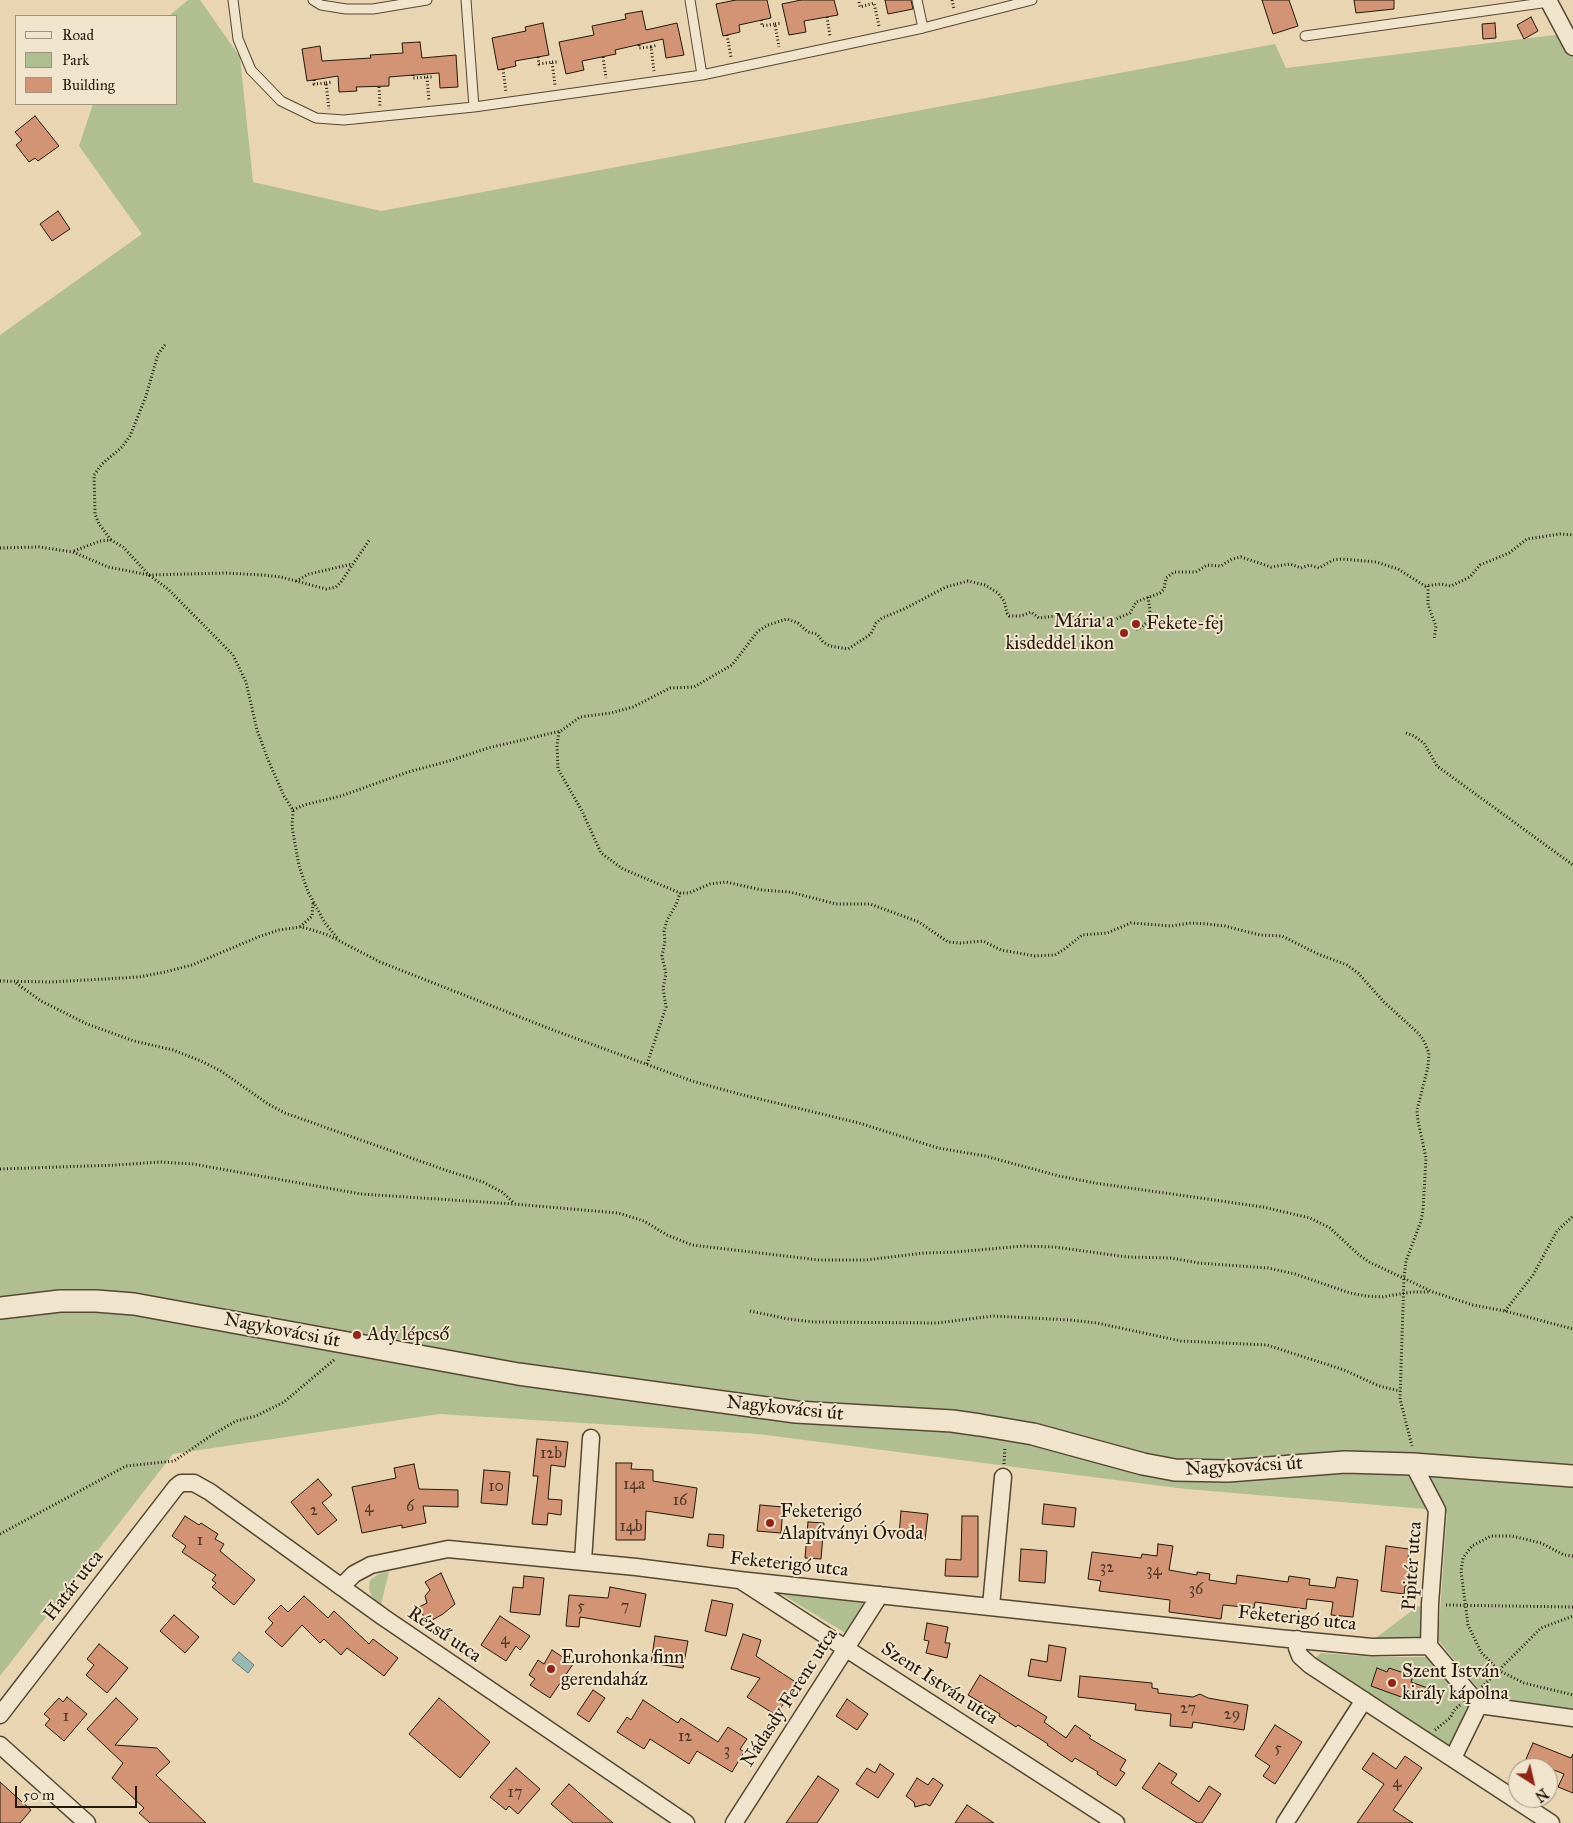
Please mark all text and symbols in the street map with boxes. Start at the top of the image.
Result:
legend [15,15,178,105]
text: Road [62,26,94,44]
text: Park [62,51,89,69]
text: Building [62,76,115,94]
place label: Mária a kisdeddel ikon [1006,611,1114,655]
place label: Fekete-fej [1146,613,1224,635]
marker: Fekete-fej [1130,618,1142,630]
marker: Mária a kisdeddel ikon [1118,627,1130,639]
street label: Nagykovácsi út [222,1309,342,1353]
place label: Ady lépcső [367,1324,449,1346]
marker: Ady lépcső [351,1329,363,1341]
street label: Nagykovácsi út [725,1392,845,1426]
house number: 12b [540,1444,562,1464]
street label: Nagykovácsi út [1185,1453,1303,1481]
house number: 14a [623,1475,645,1495]
house number: 10 [488,1477,504,1497]
house number: 16 [673,1491,687,1511]
house number: 6 [406,1497,414,1517]
house number: 4 [365,1498,373,1518]
house number: 2 [310,1501,318,1521]
place label: Feketerigó Alapítványi Óvoda [780,1501,923,1545]
house number: 14b [620,1517,642,1537]
marker: Feketerigó Alapítványi Óvoda [764,1517,776,1529]
street label: Pipitér utca [1399,1521,1427,1611]
house number: 1 [197,1531,203,1551]
street label: Határ utca [39,1546,109,1626]
street label: Feketerigó utca [729,1547,849,1583]
house number: 32 [1100,1558,1114,1578]
house number: 34 [1146,1561,1162,1581]
house number: 36 [1189,1580,1203,1600]
house number: 5 [577,1597,585,1617]
house number: 7 [621,1597,629,1617]
street label: Feketerigó utca [1237,1601,1357,1637]
street label: Rézsű utca [403,1602,485,1668]
street label: Nádasdy Ferenc utca [737,1624,843,1772]
house number: 4 [501,1630,509,1650]
street label: Szent István utca [876,1638,1002,1730]
place label: Eurohonka finn gerendaház [561,1647,684,1691]
place label: Szent István király kápolna [1402,1661,1508,1705]
marker: Eurohonka finn gerendaház [545,1663,557,1675]
marker: Szent István király kápolna [1386,1677,1398,1689]
house number: 27 [1180,1699,1196,1719]
house number: 29 [1224,1705,1240,1725]
house number: 1 [63,1707,69,1727]
house number: 12 [678,1727,692,1747]
house number: 5 [1274,1739,1282,1759]
house number: 3 [724,1741,730,1761]
north arrow [1508,1758,1558,1808]
house number: 4 [1393,1773,1401,1793]
scale bar [18,1776,140,1808]
house number: 17 [508,1783,522,1803]
text: N [1532,1785,1551,1805]
text: 50 m [23,1786,55,1804]

